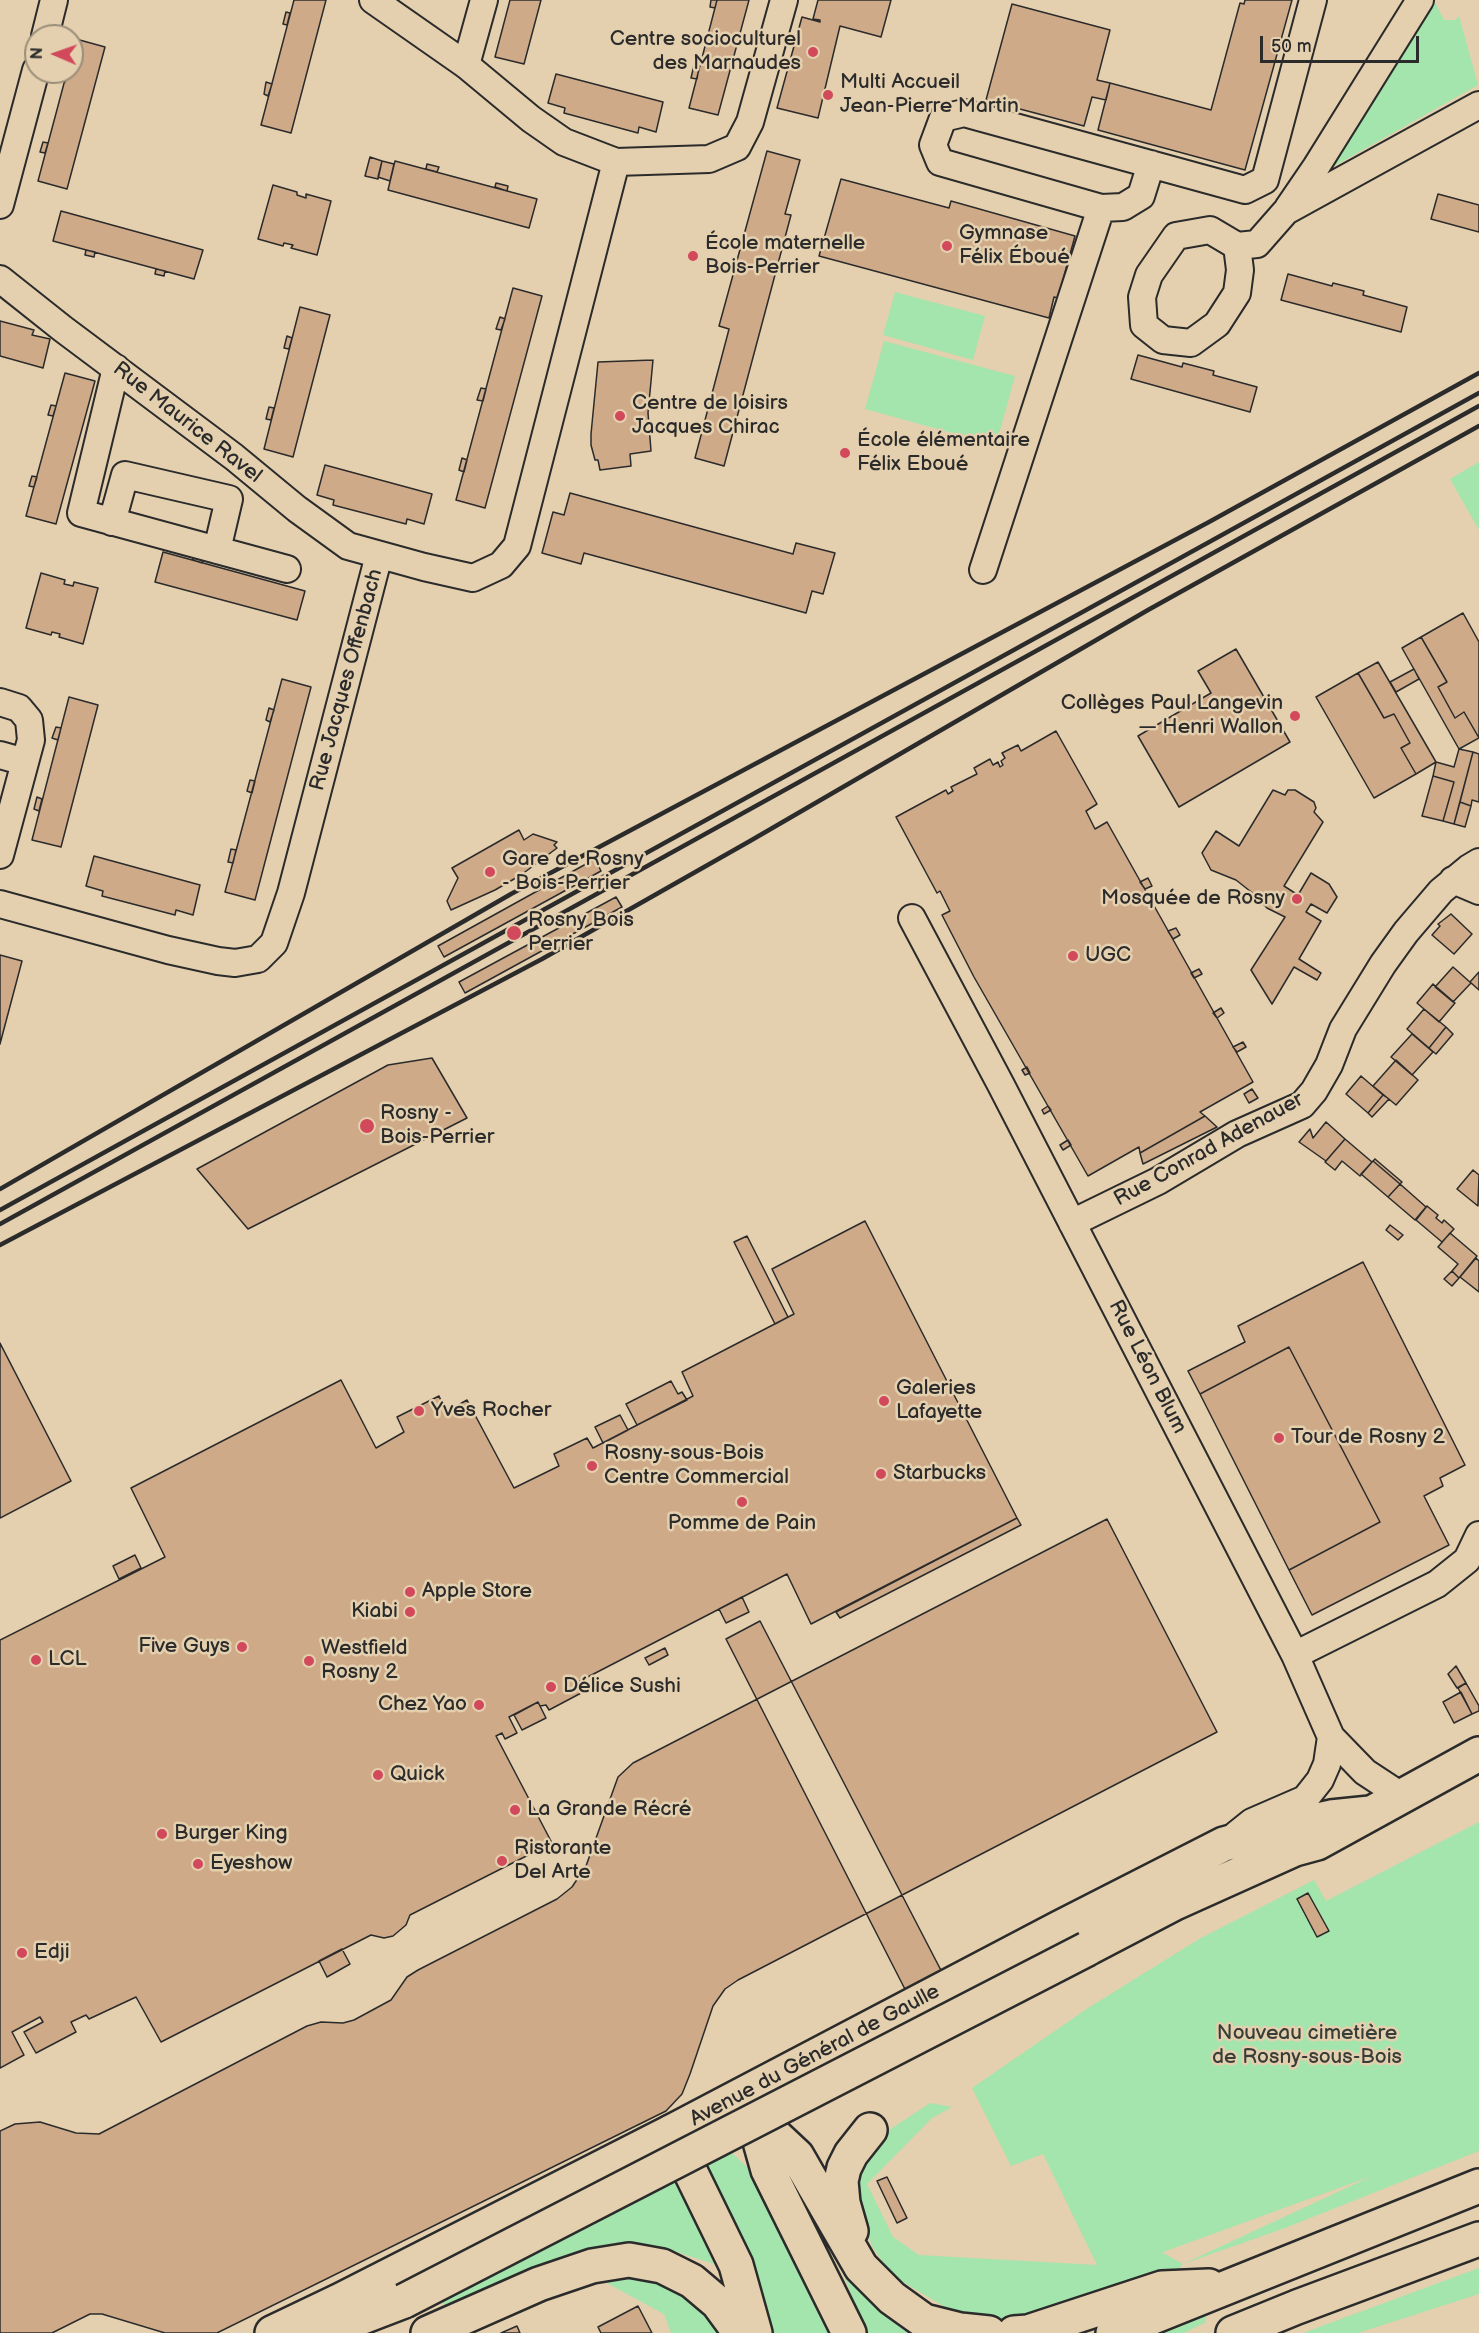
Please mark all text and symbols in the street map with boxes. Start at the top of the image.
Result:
north arrow [24,24,84,84]
scale bar [1263,24,1422,62]
place label: Centre socioculturel des Marnaudes [610,27,801,77]
text: 50 m [1271,36,1312,57]
marker: Centre socioculturel des Marnaudes [806,45,820,59]
text: N [28,47,47,60]
place label: Multi Accueil Jean-Pierre Martin [840,70,1019,120]
marker: Multi Accueil Jean-Pierre Martin [821,88,835,102]
place label: Gymnase Félix Éboué [959,221,1070,271]
place label: École maternelle Bois-Perrier [705,231,865,281]
marker: Gymnase Félix Éboué [940,239,954,253]
marker: École maternelle Bois-Perrier [686,249,700,263]
street label: Rue Maurice Ravel [108,357,266,489]
place label: Centre de loisirs Jacques Chirac [632,391,788,441]
marker: Centre de loisirs Jacques Chirac [613,409,627,423]
place label: École élémentaire Félix Eboué [857,428,1030,478]
marker: École élémentaire Félix Eboué [838,446,852,460]
street label: Rue Jacques Offenbach [305,566,389,794]
place label: Collèges Paul Langevin — Henri Wallon [1061,691,1283,741]
marker: Collèges Paul Langevin — Henri Wallon [1288,709,1302,723]
place label: Gare de Rosny - Bois-Perrier [502,847,644,897]
marker: Gare de Rosny - Bois-Perrier [483,865,497,879]
place label: Mosquée de Rosny [1101,886,1285,912]
marker: Mosquée de Rosny [1290,892,1304,906]
place label: Rosny Bois Perrier [528,908,634,958]
marker: Rosny Bois Perrier [505,924,523,942]
place label: UGC [1085,943,1131,969]
marker: UGC [1066,949,1080,963]
street label: Rue Conrad Adenauer [1110,1087,1308,1213]
place label: Rosny - Bois-Perrier [380,1101,494,1151]
marker: Rosny - Bois-Perrier [358,1117,376,1135]
street label: Rue Léon Blum [1103,1296,1191,1438]
place label: Galeries Lafayette [896,1376,982,1426]
marker: Galeries Lafayette [877,1394,891,1408]
place label: Yves Rocher [431,1398,551,1424]
marker: Yves Rocher [412,1404,426,1418]
place label: Tour de Rosny 2 [1291,1425,1445,1451]
marker: Tour de Rosny 2 [1272,1431,1286,1445]
place label: Rosny-sous-Bois Centre Commercial [604,1441,789,1491]
marker: Rosny-sous-Bois Centre Commercial [585,1459,599,1473]
place label: Starbucks [893,1461,986,1487]
marker: Starbucks [874,1467,888,1481]
marker: Pomme de Pain [735,1495,749,1509]
place label: Pomme de Pain [668,1511,816,1537]
place label: Apple Store [422,1579,532,1605]
marker: Apple Store [403,1585,417,1599]
place label: Kiabi [351,1599,398,1625]
marker: Kiabi [403,1605,417,1619]
place label: Five Guys [138,1634,230,1660]
place label: Westfield Rosny 2 [321,1636,407,1686]
marker: Five Guys [235,1640,249,1654]
place label: LCL [48,1647,86,1673]
marker: LCL [29,1653,43,1667]
marker: Westfield Rosny 2 [302,1654,316,1668]
place label: Délice Sushi [563,1674,681,1700]
marker: Délice Sushi [544,1680,558,1694]
place label: Chez Yao [378,1692,467,1718]
marker: Chez Yao [472,1698,486,1712]
place label: Quick [390,1762,444,1788]
marker: Quick [371,1768,385,1782]
place label: La Grande Récré [527,1797,691,1823]
marker: La Grande Récré [508,1803,522,1817]
place label: Burger King [174,1821,288,1847]
marker: Burger King [155,1827,169,1841]
place label: Ristorante Del Arte [514,1836,611,1886]
place label: Eyeshow [210,1851,292,1877]
marker: Ristorante Del Arte [495,1854,509,1868]
marker: Eyeshow [191,1857,205,1871]
place label: Edji [34,1940,70,1966]
marker: Edji [15,1946,29,1960]
street label: Avenue du Général de Gaulle [686,1979,944,2133]
park label: Nouveau cimetière de Rosny-sous-Bois [1212,2021,1402,2071]

